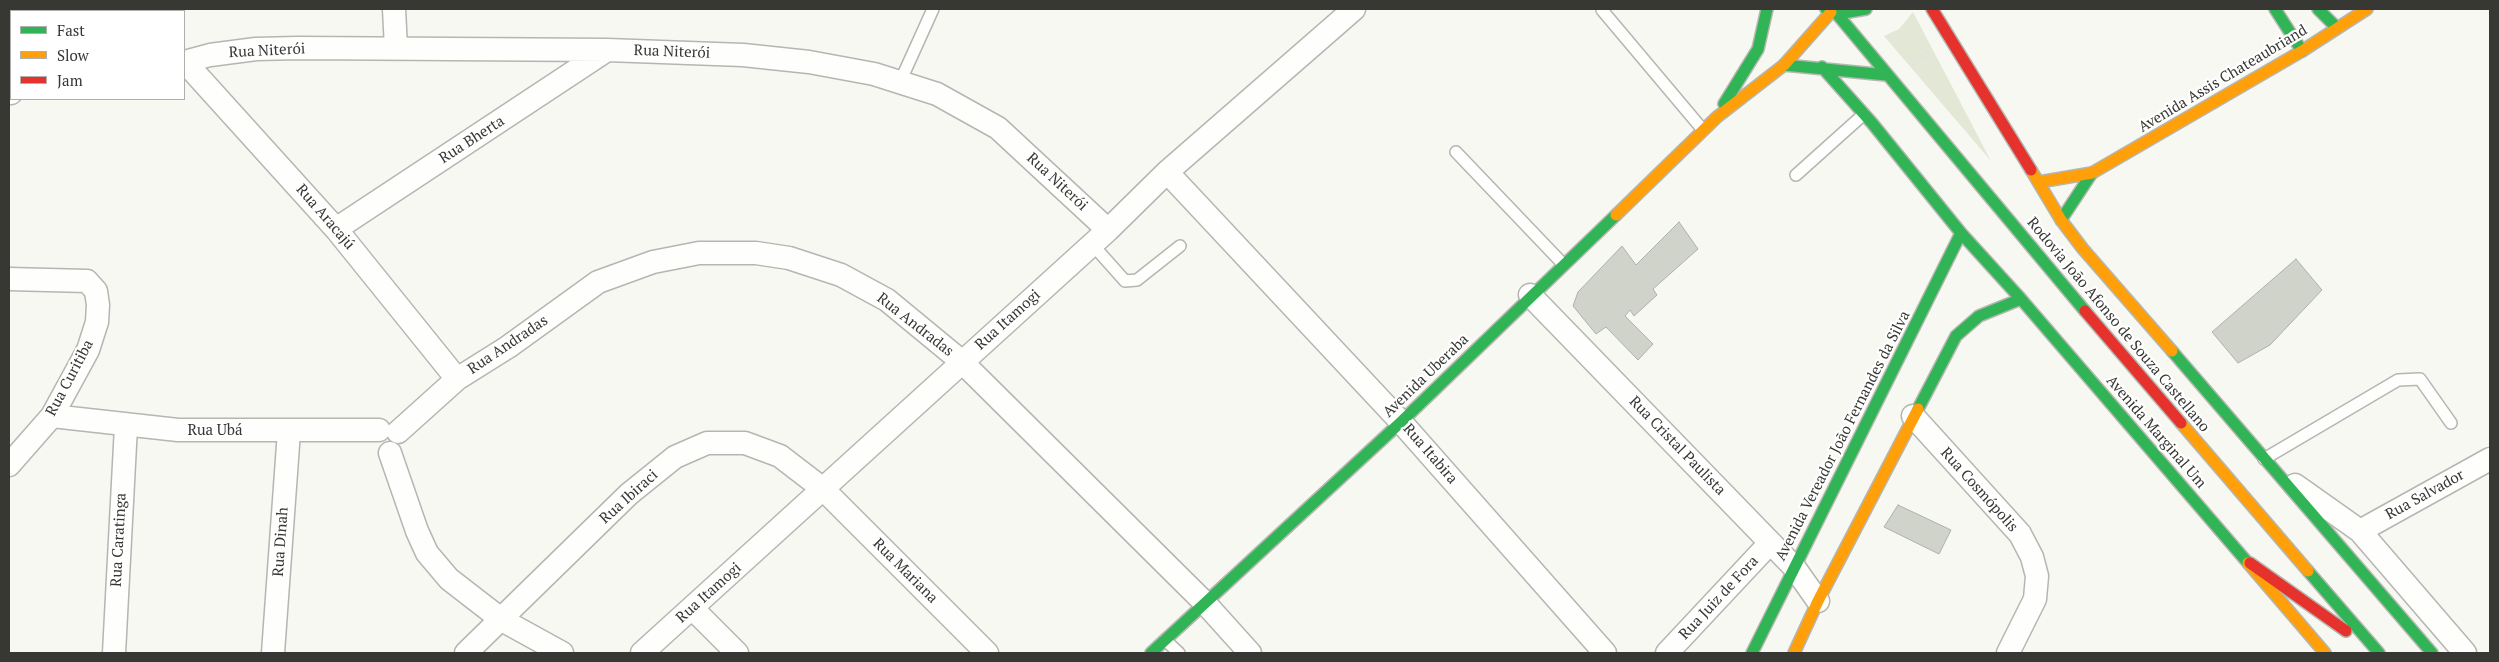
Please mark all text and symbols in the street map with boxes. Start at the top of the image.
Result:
legend [10,10,185,100]
text: Fast [57,20,85,40]
street label: Avenida Assis Chateaubriand [2135,21,2311,137]
street label: Rua Niterói [228,40,306,62]
street label: Rua Niterói [633,42,711,62]
text: Slow [57,45,89,65]
text: Jam [57,70,83,90]
street label: Rua Bherta [436,112,508,168]
street label: Rua Niterói [1023,149,1091,215]
street label: Rua Aracajú [292,181,358,253]
street label: Rodovia João Afonso de Souza Castellano [2023,214,2213,436]
street label: Rua Itamogi [972,286,1044,354]
street label: Rua Andradas [873,289,957,361]
street label: Avenida Vereador João Fernandes da Silva [1772,308,1914,564]
street label: Rua Andradas [465,312,551,378]
street label: Avenida Uberaba [1380,331,1472,421]
street label: Rua Curitiba [42,337,98,419]
street label: Avenida Marginal Um [2102,372,2210,492]
street label: Rua Cristal Paulista [1625,393,1729,499]
street label: Rua Itabira [1399,420,1461,488]
street label: Rua Ubá [187,422,243,440]
street label: Rua Cosmópolis [1937,444,2021,536]
street label: Rua Ibiraci [596,466,662,528]
street label: Rua Salvador [2383,466,2467,524]
street label: Rua Caratinga [108,492,130,588]
street label: Rua Dinah [270,507,292,577]
street label: Rua Mariana [869,535,941,607]
street label: Rua Juiz de Fora [1676,552,1762,644]
street label: Rua Itamogi [673,559,745,627]

